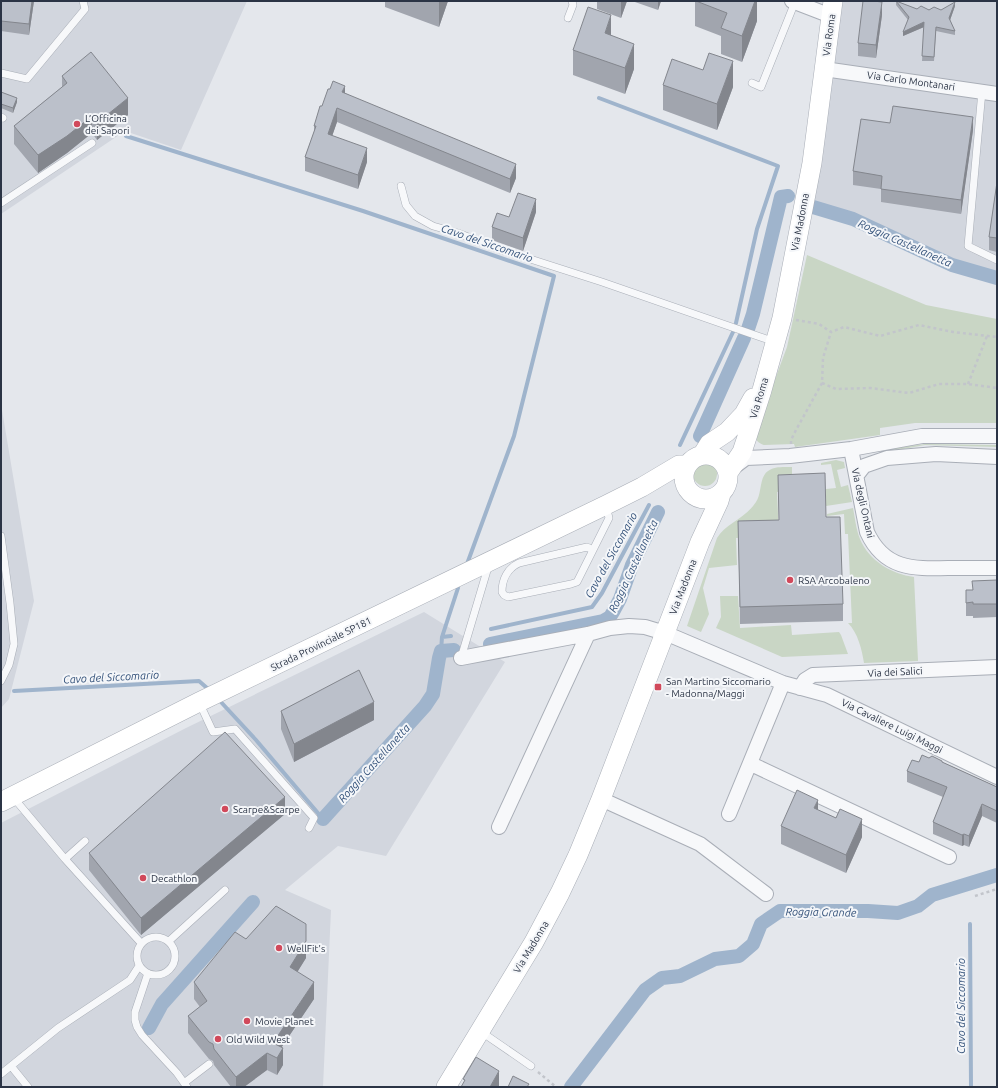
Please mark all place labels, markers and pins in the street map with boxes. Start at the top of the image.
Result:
place label: L’Officina dei Sapori [85,113,129,136]
marker: L’Officina dei Sapori [72,119,82,129]
marker: RSA Arcobaleno [785,575,795,585]
place label: RSA Arcobaleno [798,575,870,586]
place label: San Martino Siccomario - Madonna/Maggi [666,676,771,699]
marker: San Martino Siccomario - Madonna/Maggi [653,682,663,692]
marker: Scarpe&Scarpe [220,804,230,814]
place label: Scarpe&Scarpe [233,804,300,815]
marker: Decathlon [138,873,148,883]
place label: Decathlon [151,873,197,884]
marker: WellFit's [274,943,284,953]
place label: WellFit's [287,943,325,954]
marker: Movie Planet [242,1016,252,1026]
place label: Movie Planet [255,1016,314,1027]
marker: Old Wild West [213,1034,223,1044]
place label: Old Wild West [226,1034,290,1045]

